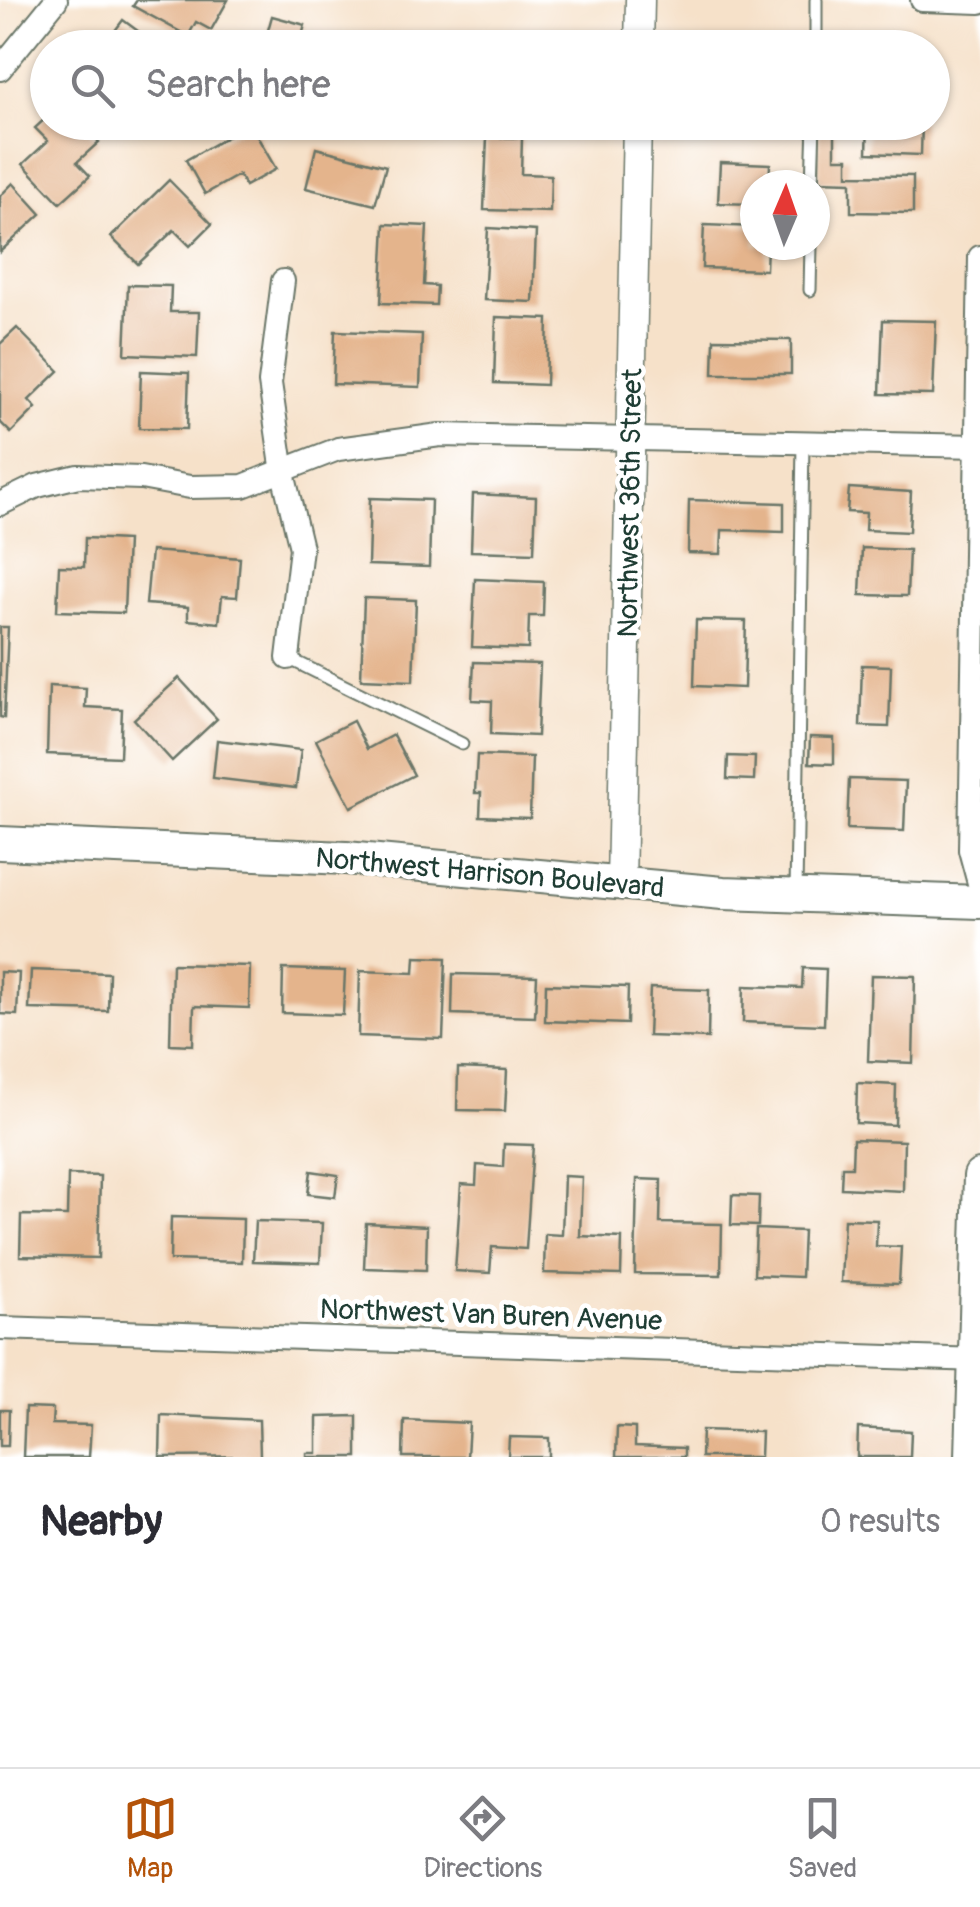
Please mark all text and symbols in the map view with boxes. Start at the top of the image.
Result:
search box [30,30,950,140]
icon: search [65,58,120,113]
text: Search here [145,61,331,109]
north arrow [740,170,830,260]
street label: Northwest 36th Street [611,367,650,638]
street label: Northwest Harrison Boulevard [314,841,666,906]
street label: Northwest Van Buren Avenue [319,1292,663,1339]
text: Nearby [40,1496,162,1548]
text: 0 results [820,1502,940,1542]
tab: Map [123,1791,178,1886]
tab: Directions [423,1791,542,1886]
tab: Saved [788,1791,857,1886]

